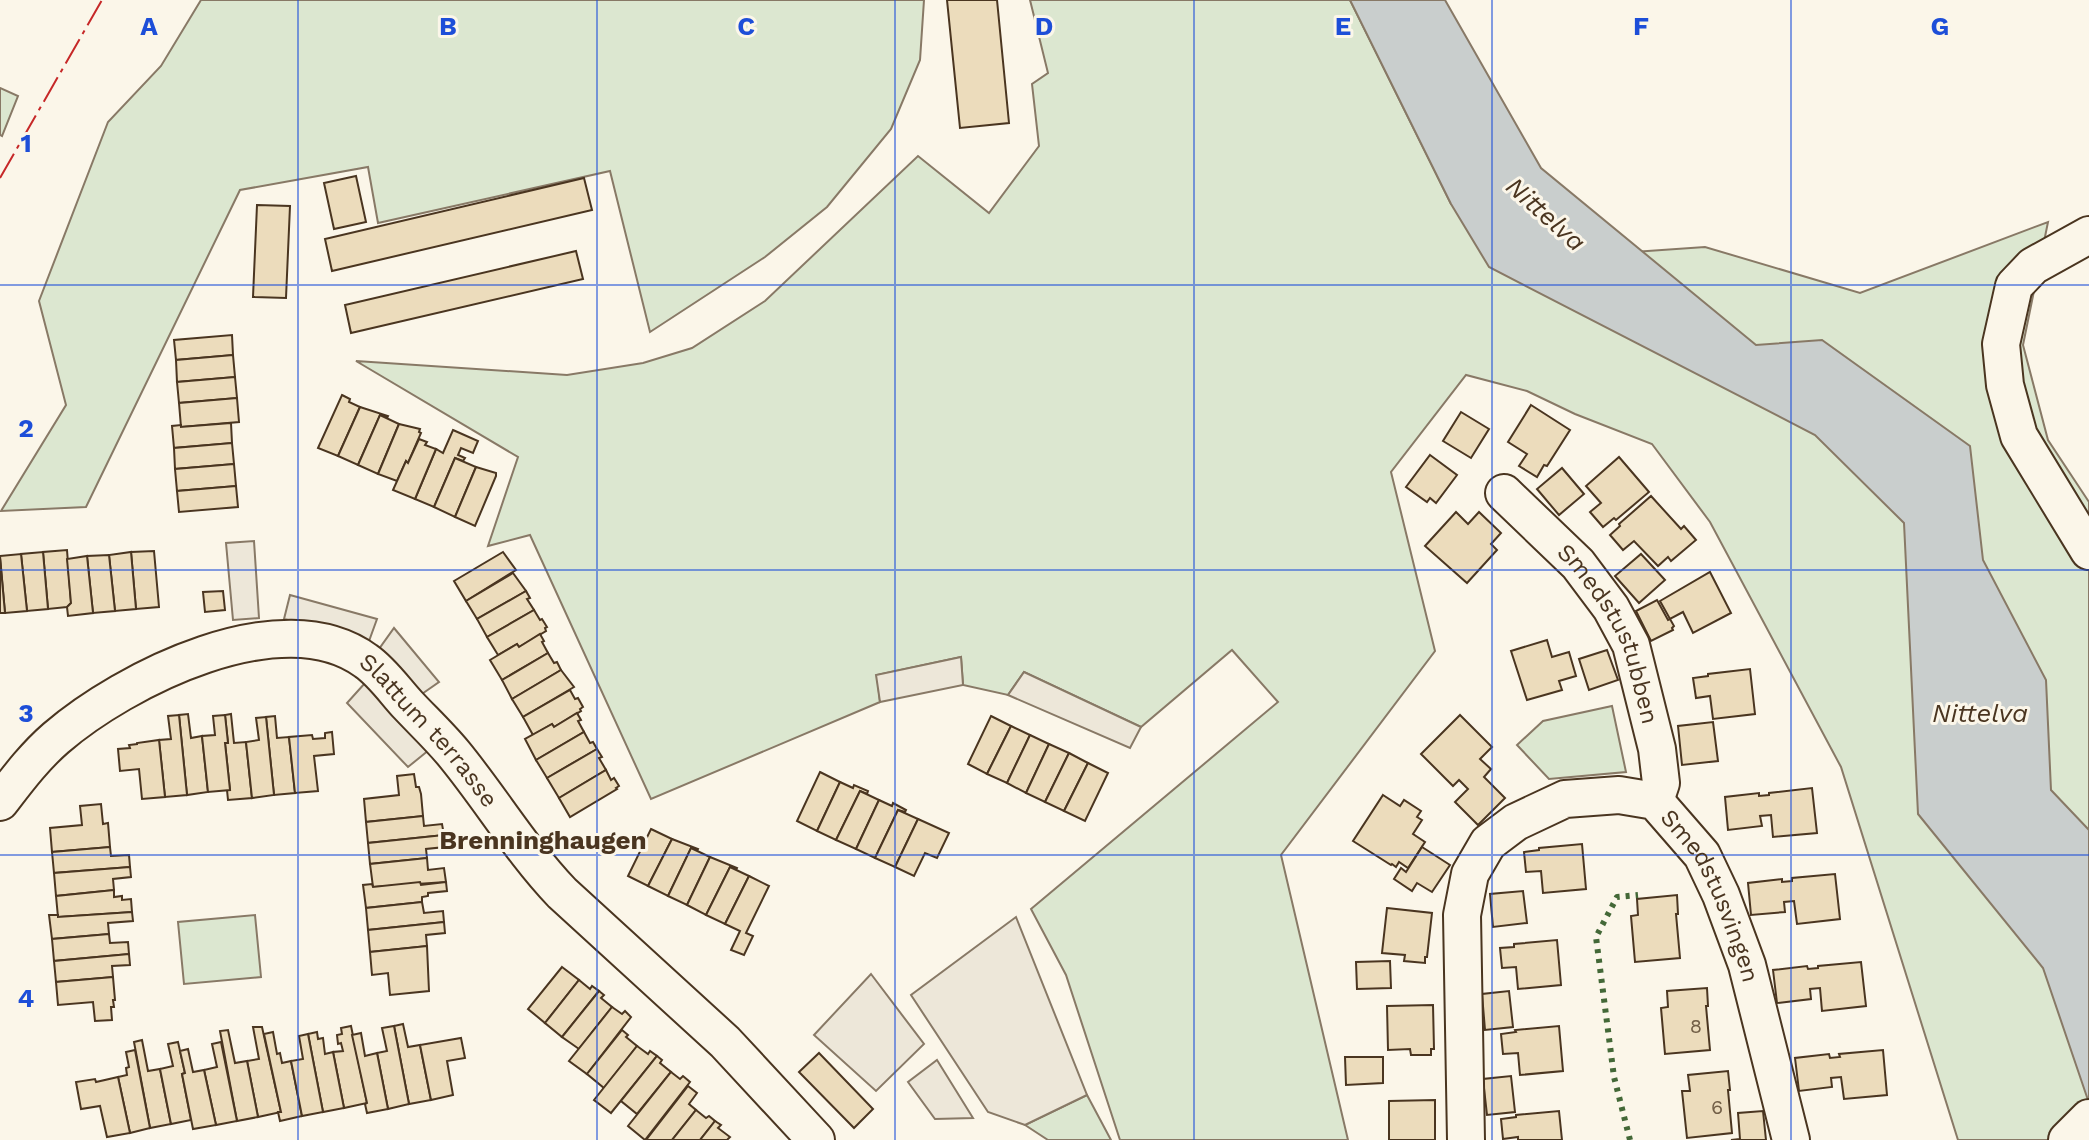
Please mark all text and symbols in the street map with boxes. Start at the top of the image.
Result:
text: A [140,11,158,41]
text: B [439,11,457,41]
text: C [737,11,755,41]
text: D [1035,11,1053,41]
text: E [1335,11,1351,41]
text: F [1633,11,1649,41]
text: G [1931,11,1949,41]
text: 1 [20,128,32,158]
water label: Nittelva [1500,171,1592,257]
text: 2 [18,413,34,443]
street label: Smedstustubben [1552,538,1664,727]
street label: Slattum terrasse [354,647,504,813]
text: 3 [18,698,34,728]
water label: Nittelva [1932,698,2028,728]
street label: Smedstusvingen [1655,803,1765,985]
district label: Brenninghaugen [439,825,647,855]
text: 4 [18,983,35,1013]
house number: 8 [1690,1014,1702,1038]
house number: 6 [1711,1095,1723,1119]

